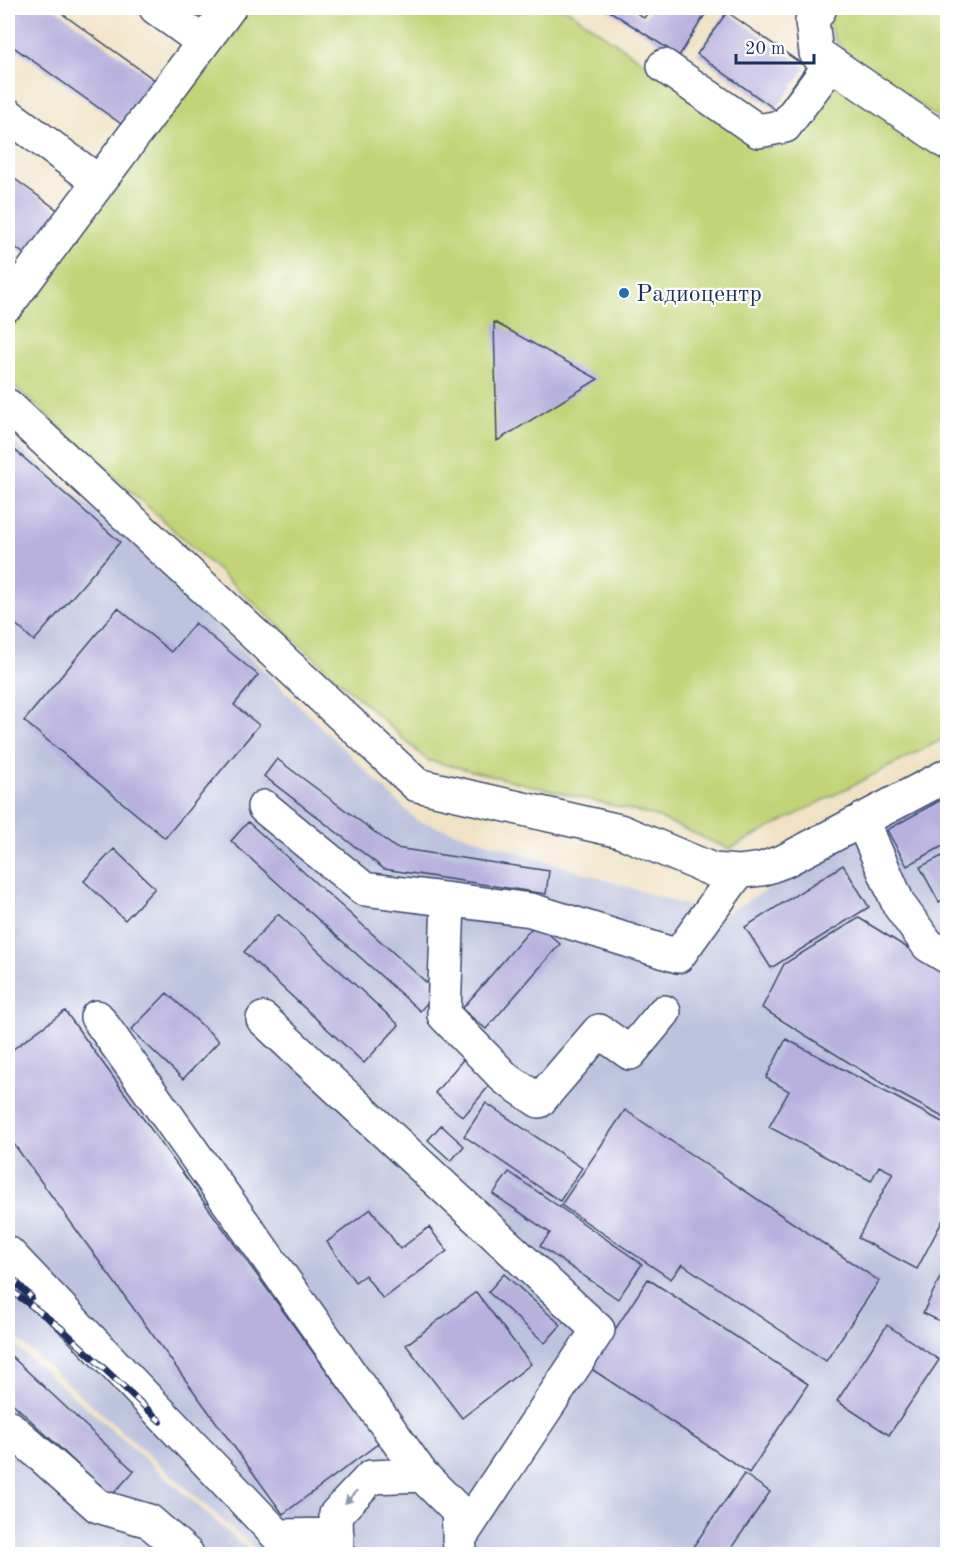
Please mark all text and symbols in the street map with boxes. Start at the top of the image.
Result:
scale bar [736,27,814,65]
text: 20 m [745,40,785,58]
place label: Радиоцентр [636,283,762,307]
marker: Радиоцентр [617,286,631,300]
one-way arrow [344,1490,358,1505]

